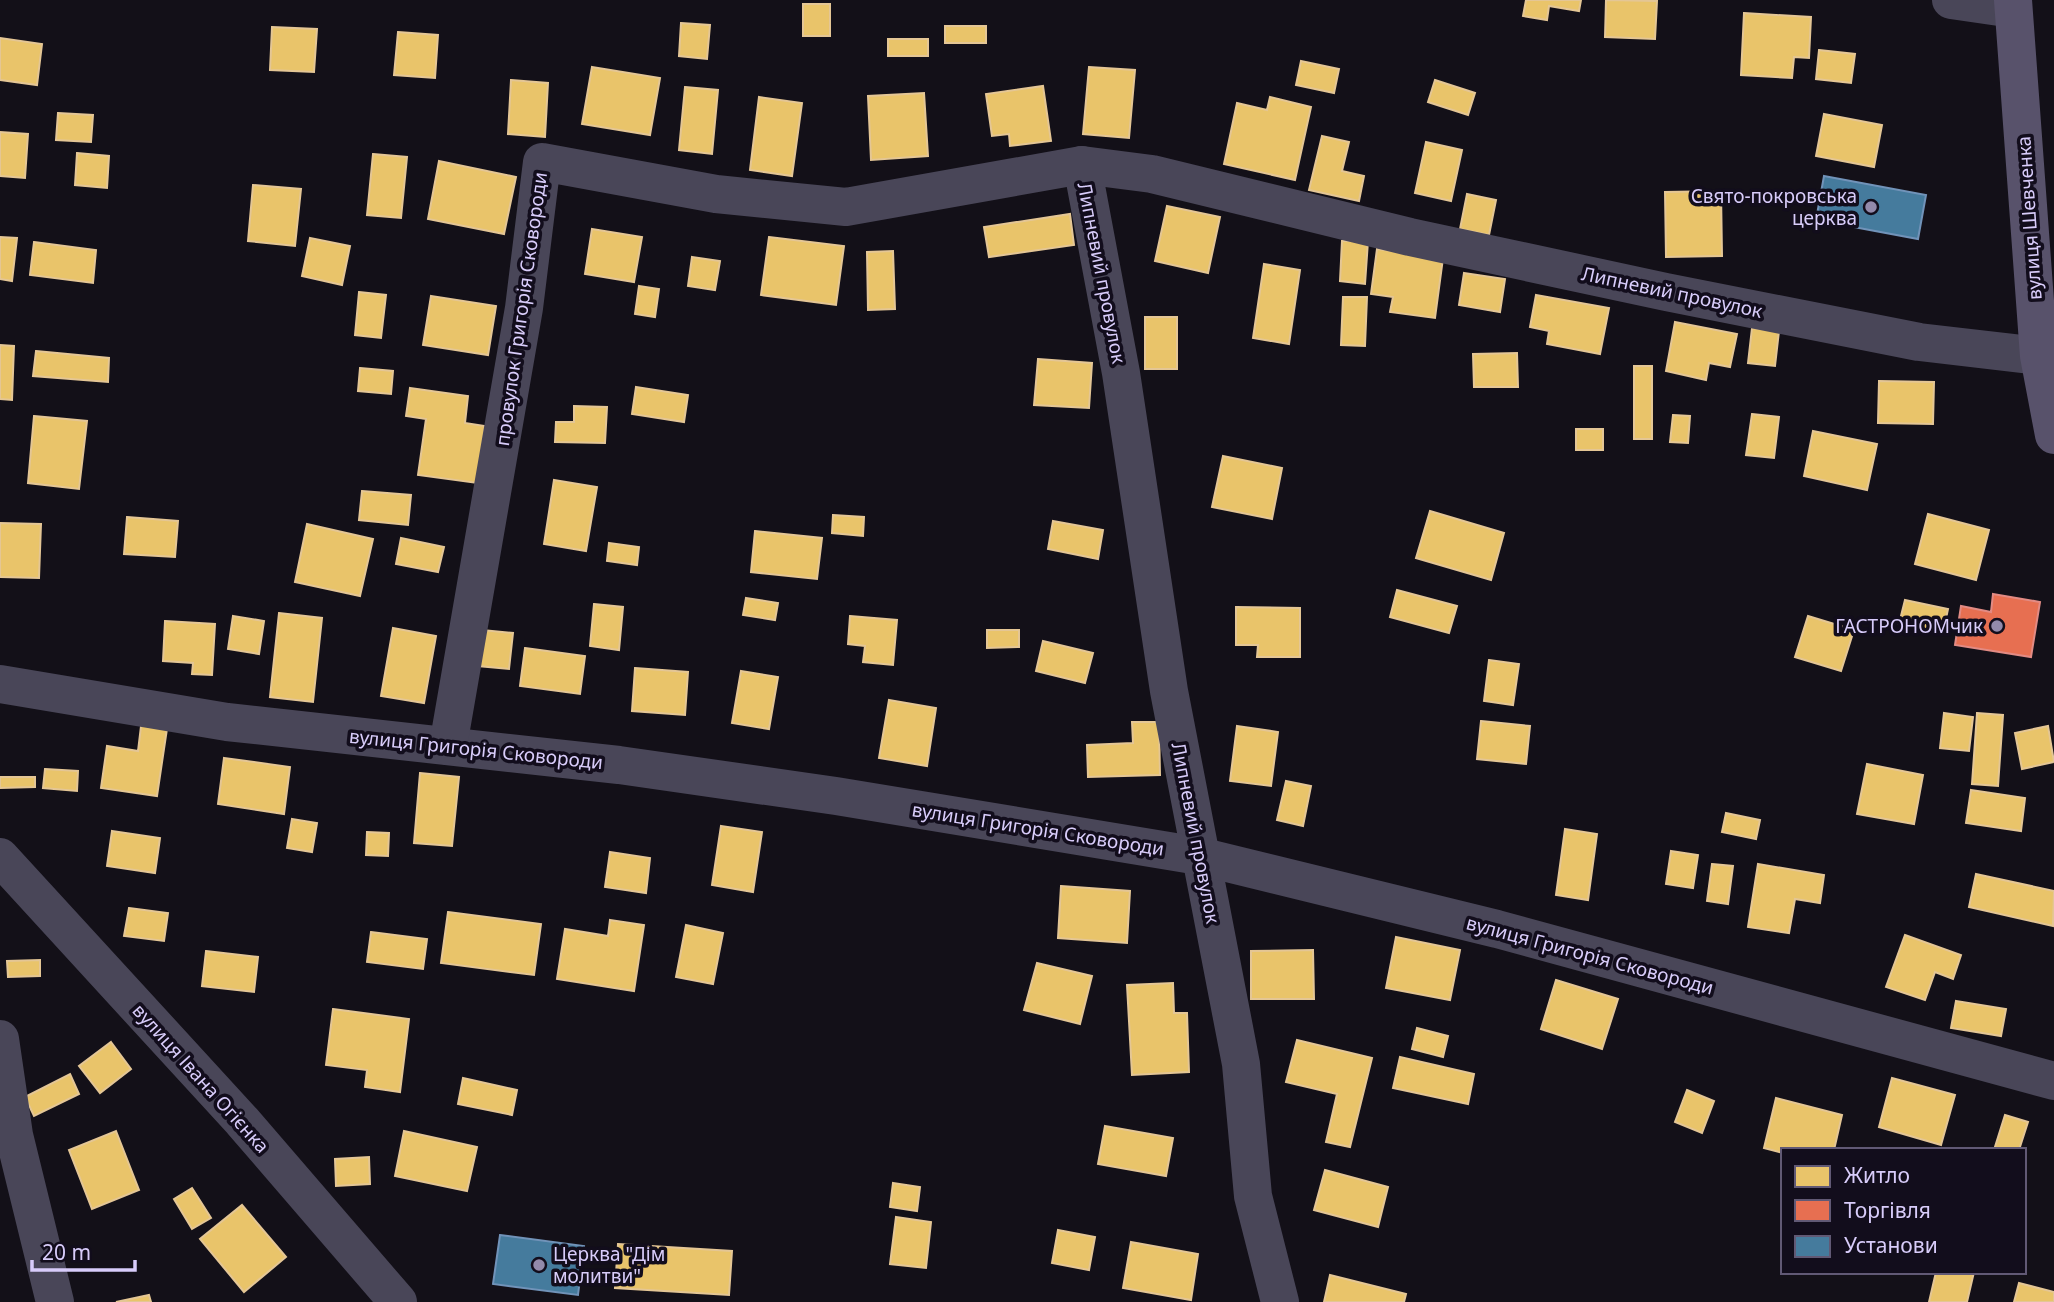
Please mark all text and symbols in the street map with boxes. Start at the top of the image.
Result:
street label: вулиця Шевченка [2010,135,2048,301]
street label: провулок Григорія Сковороди [489,170,553,448]
street label: Липневий провулок [1072,180,1132,366]
place label: Свято-покровська церква [1691,183,1857,231]
marker: Свято-покровська церква [1863,199,1879,215]
street label: Липневий провулок [1579,260,1765,324]
place label: ГАСТРОНОМчик [1835,613,1983,639]
marker: ГАСТРОНОМчик [1989,618,2005,634]
street label: вулиця Григорія Сковороди [348,723,604,775]
street label: Липневий провулок [1166,740,1226,926]
street label: вулиця Григорія Сковороди [910,796,1166,862]
street label: вулиця Григорія Сковороди [1463,909,1717,1001]
street label: вулиця Івана Огієнка [127,998,275,1158]
legend [1781,1148,2026,1274]
text: Житло [1844,1161,1910,1189]
text: Торгівля [1844,1196,1931,1224]
scale bar [32,1228,135,1272]
text: Установи [1844,1231,1938,1259]
text: 20 m [42,1238,91,1266]
place label: Церква "Дім молитви" [553,1241,665,1289]
marker: Церква "Дім молитви" [531,1257,547,1273]

